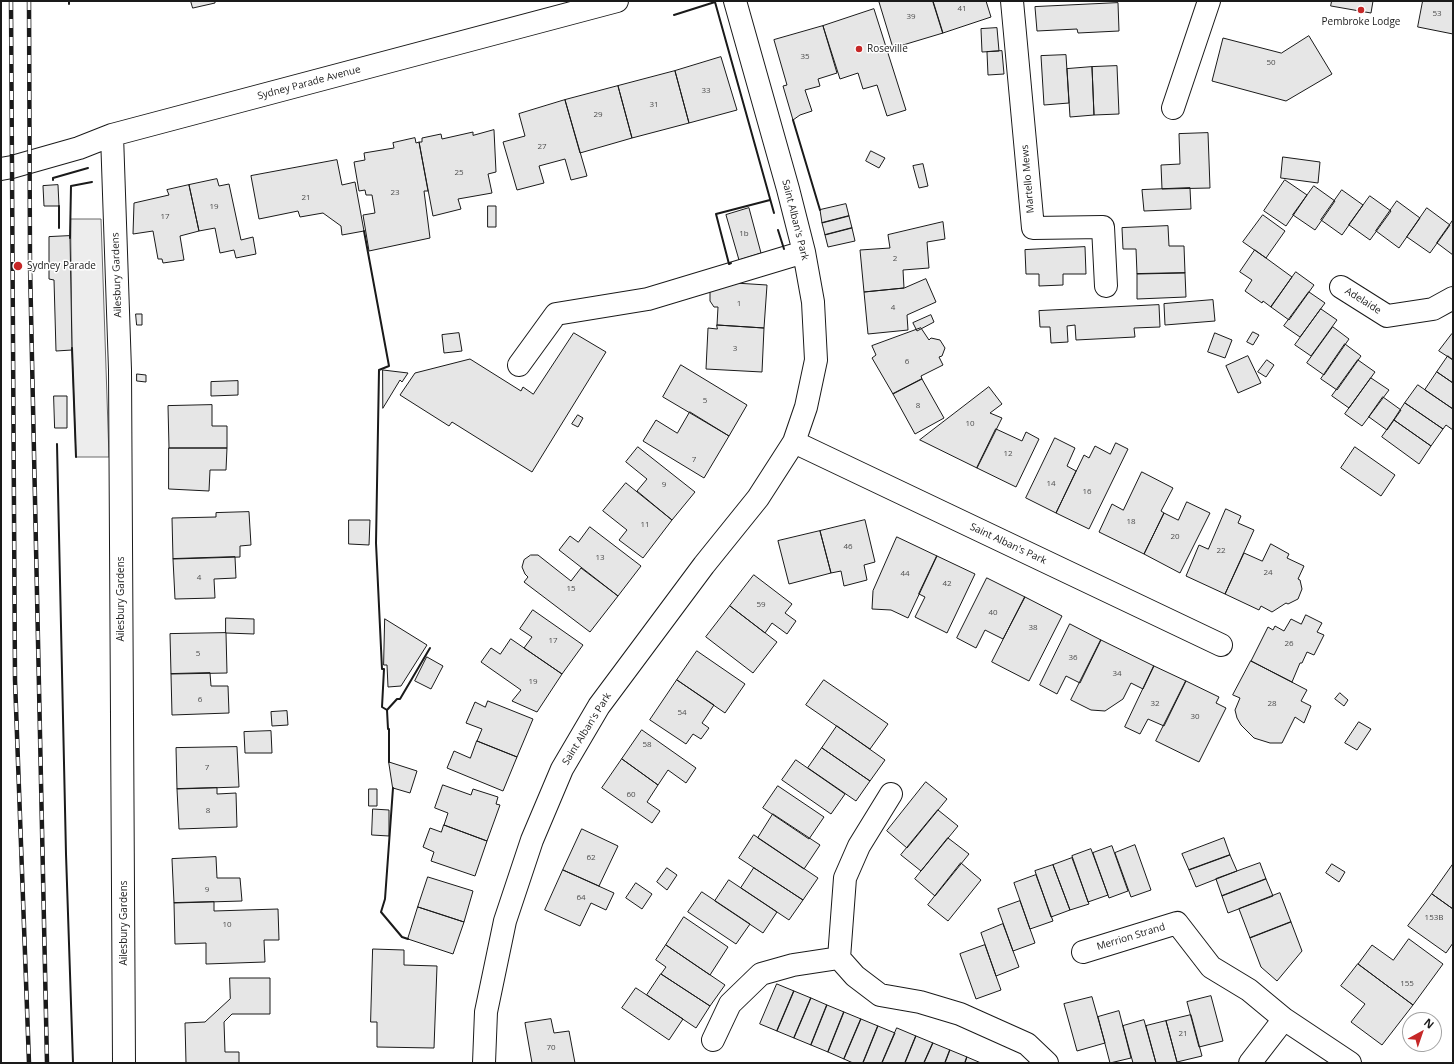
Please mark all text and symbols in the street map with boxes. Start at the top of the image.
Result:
house number: 41 [957,4,967,14]
marker: Pembroke Lodge [1356,5,1366,15]
house number: 53 [1432,9,1442,19]
house number: 39 [906,12,916,22]
place label: Pembroke Lodge [1322,16,1400,28]
place label: Roseville [867,43,908,55]
marker: Roseville [854,44,864,54]
house number: 35 [800,52,810,62]
house number: 50 [1266,58,1276,68]
street label: Sydney Parade Avenue [256,63,362,103]
house number: 33 [701,86,711,96]
house number: 31 [649,100,659,110]
house number: 29 [593,110,603,120]
house number: 27 [537,142,547,152]
street label: Martello Mews [1019,144,1037,214]
house number: 25 [454,168,464,178]
street label: Saint Alban's Park [779,178,811,262]
house number: 23 [390,188,400,198]
house number: 21 [301,193,311,203]
house number: 19 [209,202,219,212]
house number: 17 [160,212,170,222]
house number: 1b [739,229,749,239]
street label: Ailesbury Gardens [110,232,124,318]
house number: 2 [893,254,897,264]
marker: Sydney Parade [12,260,24,272]
place label: Sydney Parade [27,260,96,272]
street label: Adelaide [1343,285,1383,317]
house number: 1 [737,299,741,309]
house number: 4 [891,303,895,313]
house number: 3 [733,344,737,354]
house number: 6 [905,357,909,367]
house number: 5 [703,396,707,406]
house number: 8 [916,401,920,411]
house number: 10 [965,419,975,429]
house number: 12 [1003,449,1013,459]
house number: 7 [692,455,696,465]
house number: 14 [1046,479,1056,489]
house number: 9 [662,480,666,490]
house number: 16 [1082,487,1092,497]
house number: 18 [1126,517,1136,527]
house number: 11 [640,520,650,530]
street label: Saint Alban's Park [968,521,1048,567]
house number: 20 [1170,532,1180,542]
house number: 46 [843,542,853,552]
house number: 22 [1216,546,1226,556]
house number: 13 [595,553,605,563]
street label: Ailesbury Gardens [115,556,127,642]
house number: 24 [1263,568,1273,578]
house number: 44 [900,569,910,579]
house number: 4 [197,573,201,583]
house number: 42 [942,579,952,589]
house number: 15 [566,584,576,594]
house number: 59 [756,600,766,610]
house number: 40 [988,608,998,618]
house number: 38 [1028,623,1038,633]
house number: 17 [548,636,558,646]
house number: 26 [1284,639,1294,649]
house number: 5 [196,649,200,659]
house number: 36 [1068,653,1078,663]
house number: 34 [1112,669,1122,679]
house number: 19 [528,677,538,687]
street label: Saint Alban's Park [560,691,614,767]
house number: 6 [198,695,202,705]
house number: 32 [1150,699,1160,709]
house number: 28 [1267,699,1277,709]
house number: 54 [677,708,687,718]
house number: 30 [1190,712,1200,722]
house number: 58 [642,740,652,750]
house number: 7 [205,763,209,773]
house number: 60 [626,790,636,800]
house number: 8 [206,806,210,816]
house number: 62 [586,853,596,863]
street label: Ailesbury Gardens [118,880,130,966]
house number: 9 [205,885,209,895]
house number: 64 [576,893,586,903]
house number: 153B [1425,913,1443,923]
house number: 10 [222,920,232,930]
street label: Merrion Strand [1095,921,1167,953]
house number: 155 [1400,979,1414,989]
north arrow [1402,1012,1442,1052]
text: N [1421,1015,1438,1032]
house number: 21 [1178,1029,1188,1039]
house number: 70 [546,1043,556,1053]

